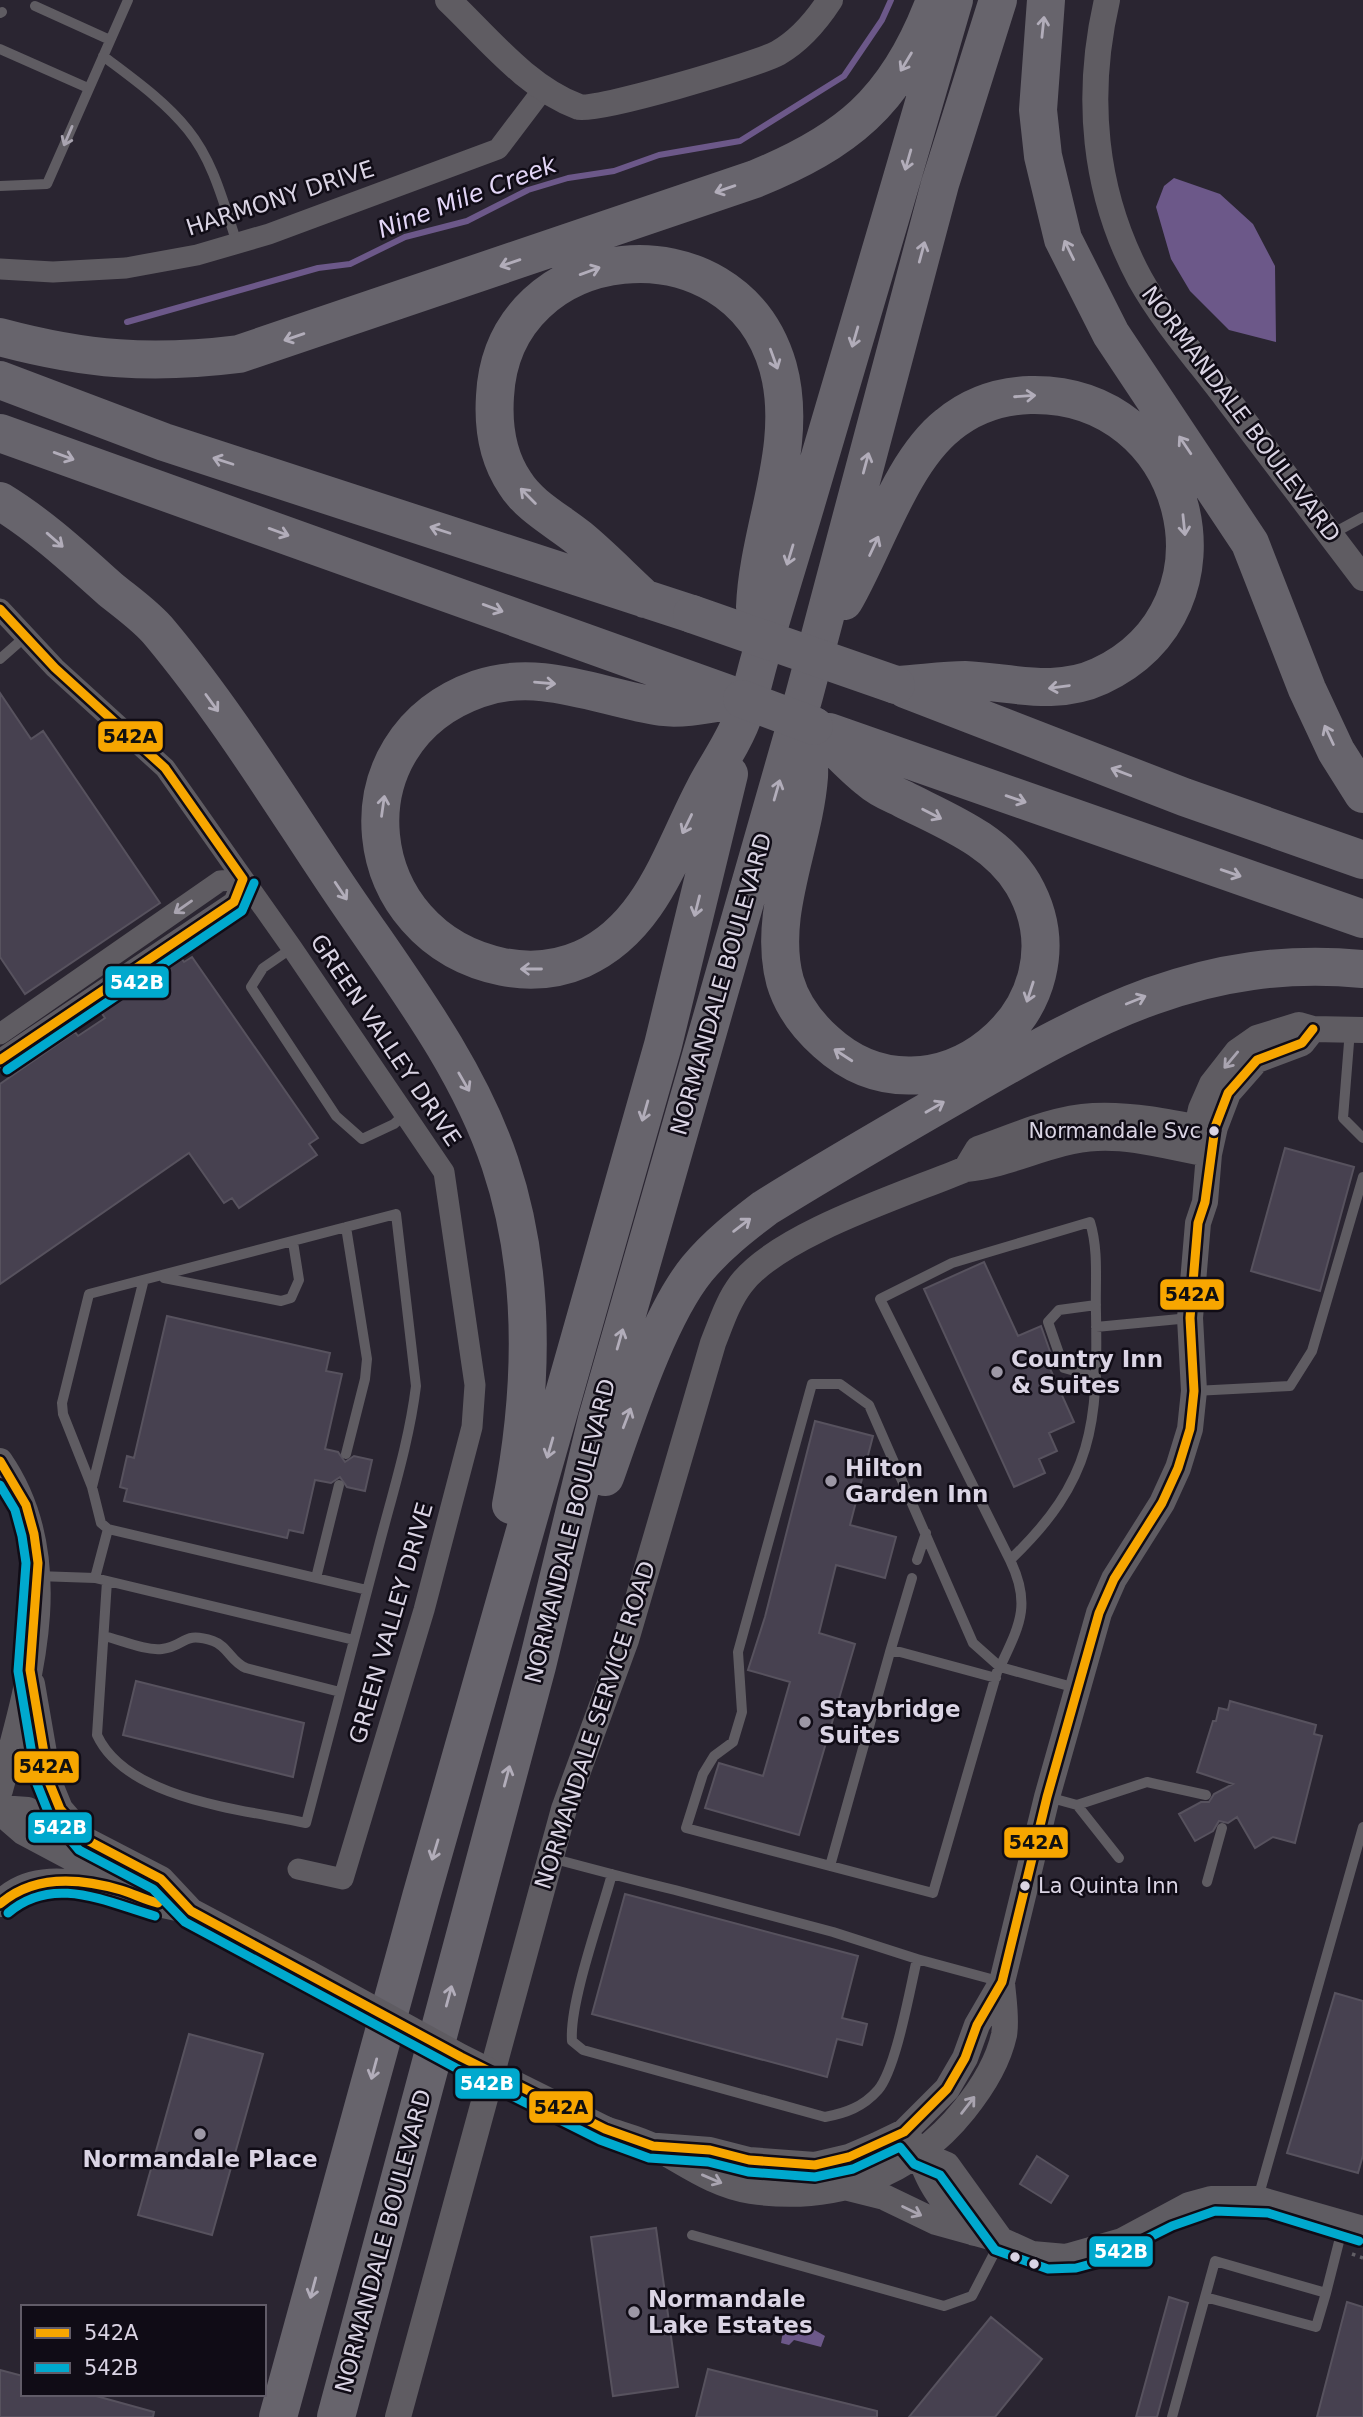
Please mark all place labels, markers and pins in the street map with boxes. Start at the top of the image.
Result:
place label: Normandale Svc [1029,1119,1201,1143]
marker: Normandale Svc [1207,1124,1221,1138]
place label: Country Inn & Suites [1011,1346,1163,1398]
marker: Country Inn & Suites [989,1364,1005,1380]
place label: Hilton Garden Inn [845,1455,989,1507]
marker: Hilton Garden Inn [823,1473,839,1489]
place label: Staybridge Suites [819,1696,961,1748]
marker: Staybridge Suites [797,1714,813,1730]
place label: La Quinta Inn [1038,1874,1179,1898]
marker: La Quinta Inn [1018,1879,1032,1893]
marker: Normandale Place [192,2126,208,2142]
place label: Normandale Place [82,2146,318,2172]
unlabelled marker [1008,2250,1022,2264]
unlabelled marker [1027,2257,1041,2271]
place label: Normandale Lake Estates [648,2286,813,2338]
marker: Normandale Lake Estates [626,2304,642,2320]

